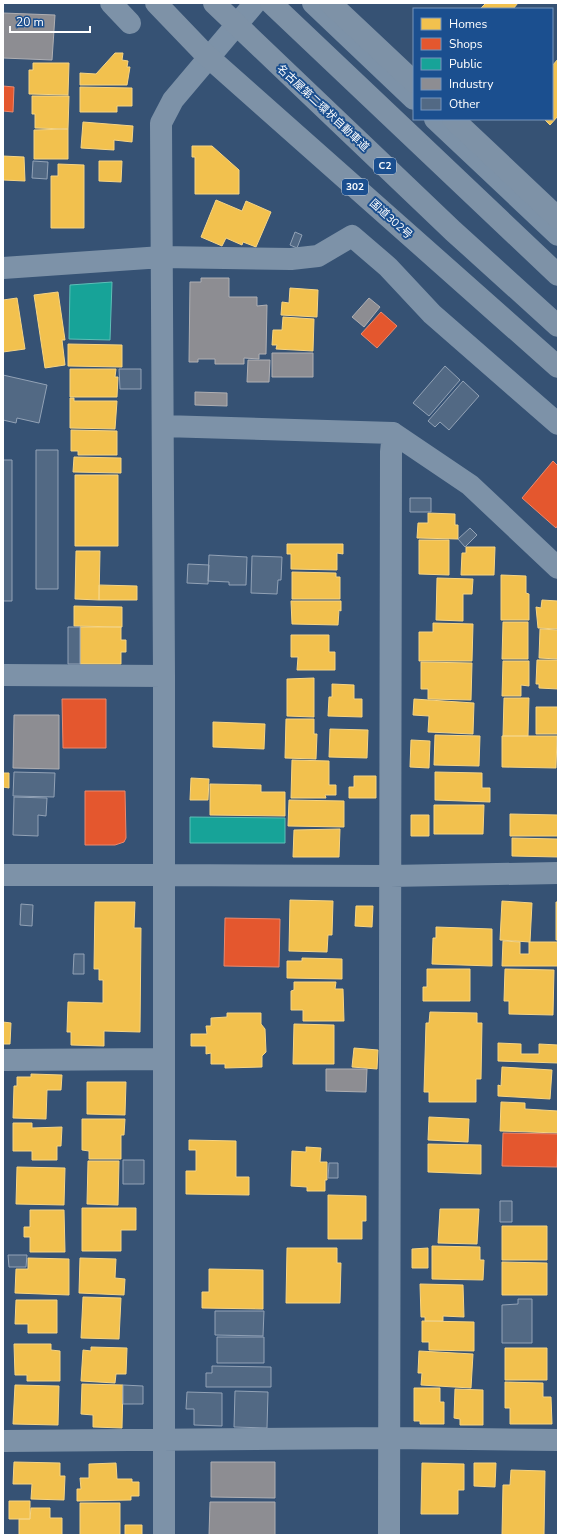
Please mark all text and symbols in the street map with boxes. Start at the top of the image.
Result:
scale bar [10,8,90,34]
legend [413,8,553,120]
text: 20 m [16,14,44,30]
text: Homes [449,16,487,32]
text: Shops [449,36,483,52]
text: Public [449,56,483,72]
street label: 名古屋第二環状自動車道 [274,61,372,155]
text: Industry [449,76,494,92]
text: Other [449,96,481,112]
road number: C2 [374,158,396,174]
road number: 302 [342,179,368,195]
street label: 国道302号 [366,196,416,242]

